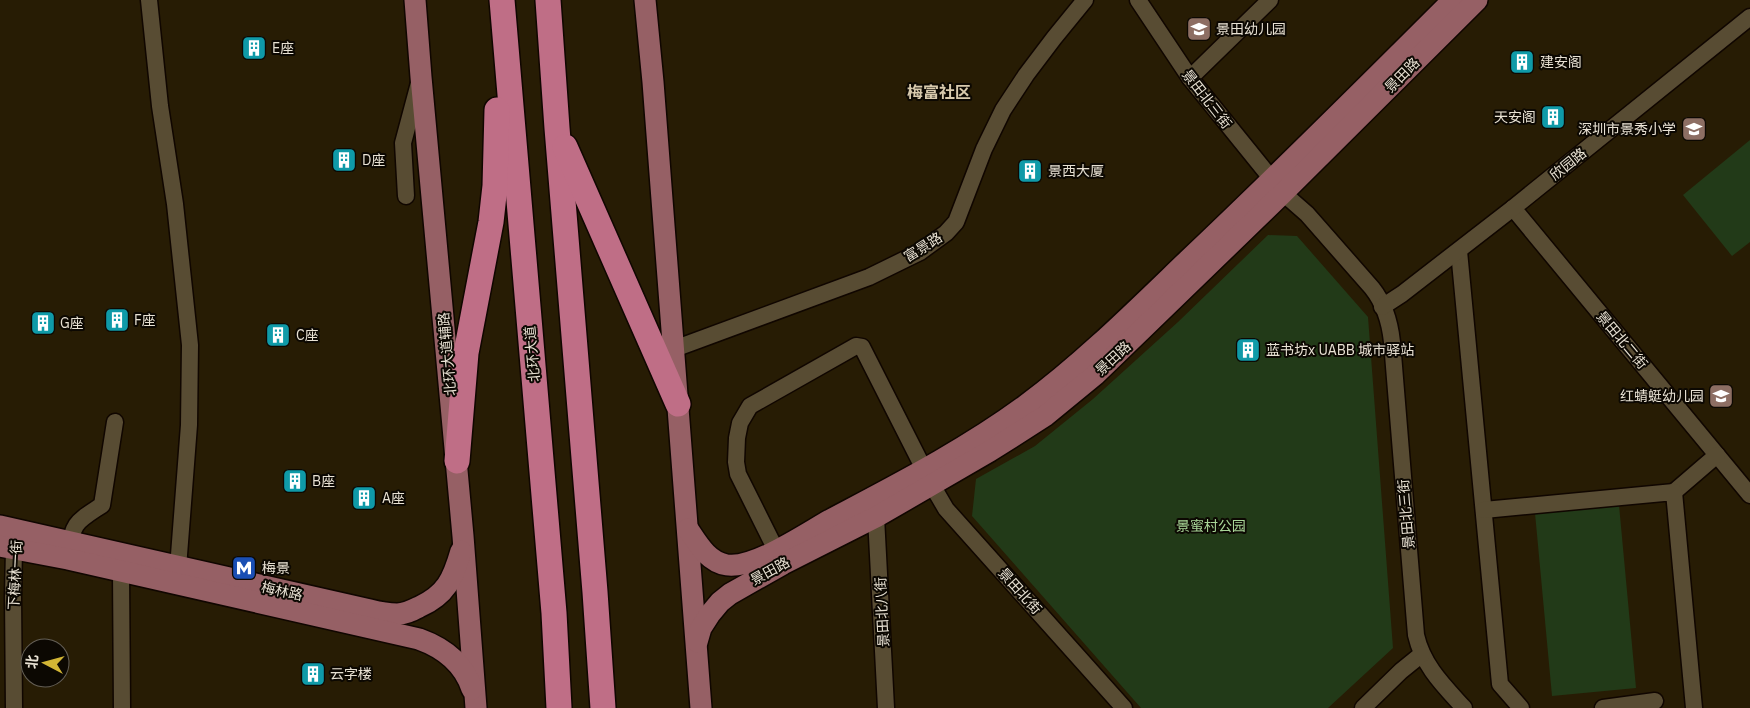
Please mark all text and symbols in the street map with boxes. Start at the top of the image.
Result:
school or university icon: 景田幼儿园 [1186,16,1212,42]
place label: 景田幼儿园 [1216,20,1286,38]
building icon: E座 [241,35,267,61]
place label: E座 [272,39,294,57]
building icon: 建安阁 [1509,49,1535,75]
place label: 建安阁 [1540,53,1582,71]
street label: 景田路 [1381,54,1423,96]
street label: 景田北三街 [1178,66,1236,132]
district label: 梅富社区 [907,82,971,102]
building icon: 天安阁 [1540,104,1566,130]
place label: 天安阁 [1494,108,1536,126]
school or university icon: 深圳市景秀小学 [1681,116,1707,142]
place label: 深圳市景秀小学 [1578,120,1676,138]
street label: 欣园路 [1546,144,1590,184]
building icon: D座 [331,147,357,173]
place label: D座 [362,151,385,169]
building icon: 景西大厦 [1017,158,1043,184]
place label: 景西大厦 [1048,162,1104,180]
street label: 富景路 [900,228,946,266]
building icon: F座 [104,307,130,333]
street label: 景田北二街 [1593,307,1651,373]
building icon: G座 [30,310,56,336]
place label: F座 [134,311,156,329]
street label: 北环大道辅路 [434,311,460,397]
place label: G座 [60,314,84,332]
building icon: C座 [265,322,291,348]
street label: 北环大道 [521,325,543,383]
place label: C座 [296,326,319,344]
street label: 景田路 [1092,337,1134,379]
building icon: 蓝书坊x UABB 城市驿站 [1235,337,1261,363]
place label: 蓝书坊x UABB 城市驿站 [1266,341,1414,359]
school or university icon: 红蜻蜓幼儿园 [1708,383,1734,409]
place label: 红蜻蜓幼儿园 [1620,387,1704,405]
building icon: B座 [282,468,308,494]
place label: B座 [312,472,335,490]
street label: 景田北三街 [1394,478,1418,550]
building icon: A座 [351,485,377,511]
place label: A座 [382,489,405,507]
park label: 景蜜村公园 [1176,517,1246,535]
street label: 下梅林一街 [4,540,26,610]
street label: 景田路 [747,553,793,589]
metro station icon: 梅景 [231,555,257,581]
place label: 梅景 [262,559,290,577]
street label: 景田北街 [995,564,1045,618]
street label: 景田北八街 [871,577,893,647]
street label: 梅林路 [260,578,304,604]
north arrow [20,638,70,688]
text: 北 [22,654,42,670]
building icon: 云字楼 [300,661,326,687]
place label: 云字楼 [330,665,372,683]

